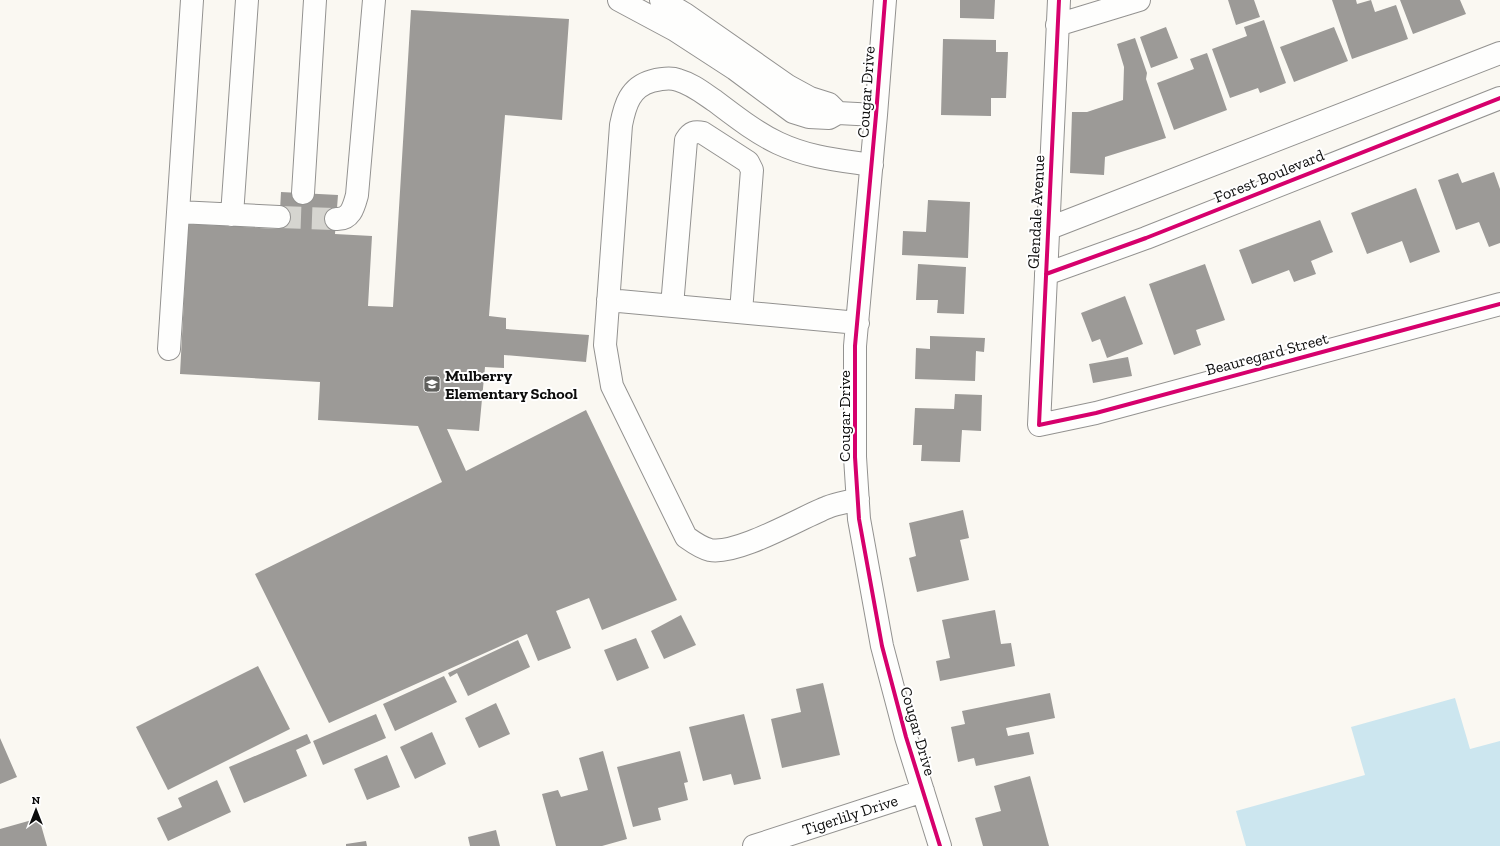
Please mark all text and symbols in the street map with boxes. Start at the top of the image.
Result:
street label: Cougar Drive [853,46,879,138]
street label: Forest Boulevard [1211,145,1327,207]
street label: Glendale Avenue [1024,155,1048,269]
street label: Beauregard Street [1204,329,1330,379]
place label: Mulberry Elementary School [445,366,578,403]
street label: Cougar Drive [835,370,854,462]
school or university icon: Mulberry Elementary School [422,374,442,394]
street label: Cougar Drive [896,684,940,778]
north arrow [16,790,56,830]
street label: Tigerlily Drive [800,791,900,839]
text: N [32,794,41,807]

